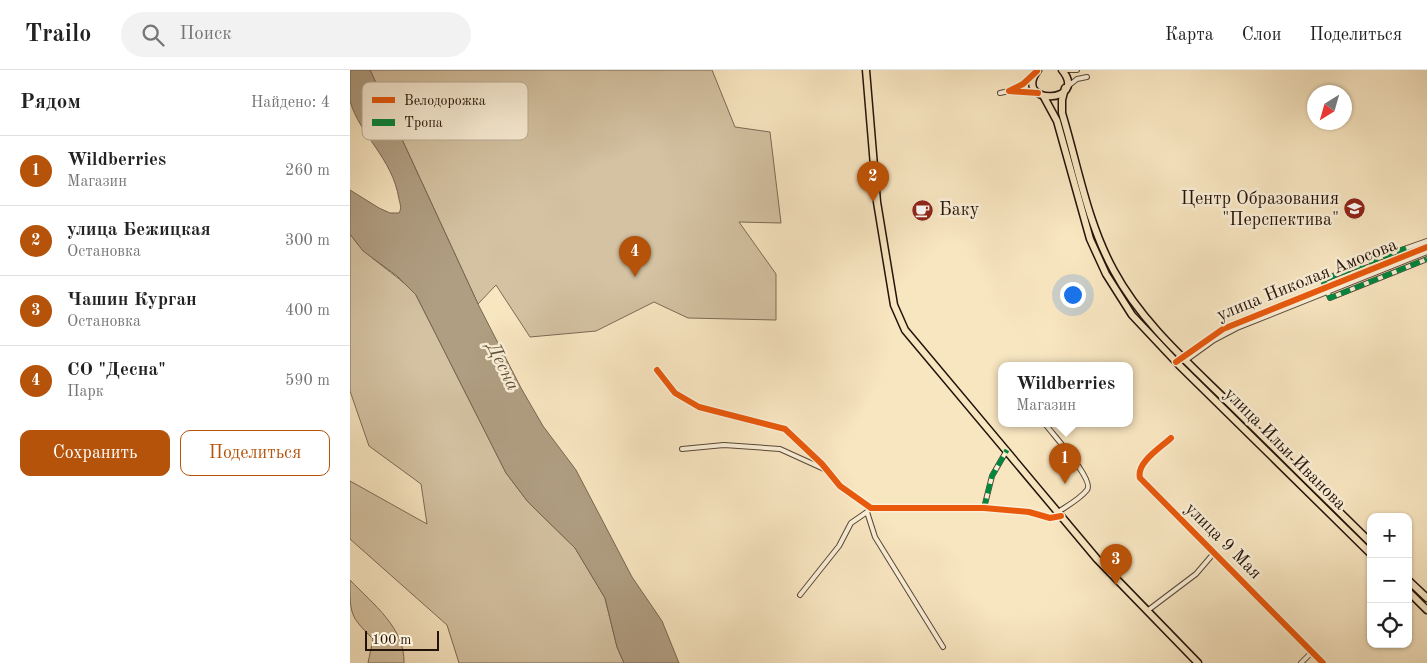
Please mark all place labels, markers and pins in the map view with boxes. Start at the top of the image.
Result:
pin: 2 [857,161,889,202]
place label: Центр Образования "Перспектива" [1181,190,1339,229]
school or university icon: Центр Образования "Перспектива" [1343,197,1367,221]
cafe icon: Баку [911,198,935,222]
place label: Баку [939,201,980,219]
pin: 4 [619,236,651,277]
pin: 1 [1049,443,1081,484]
pin: 3 [1100,544,1132,585]

